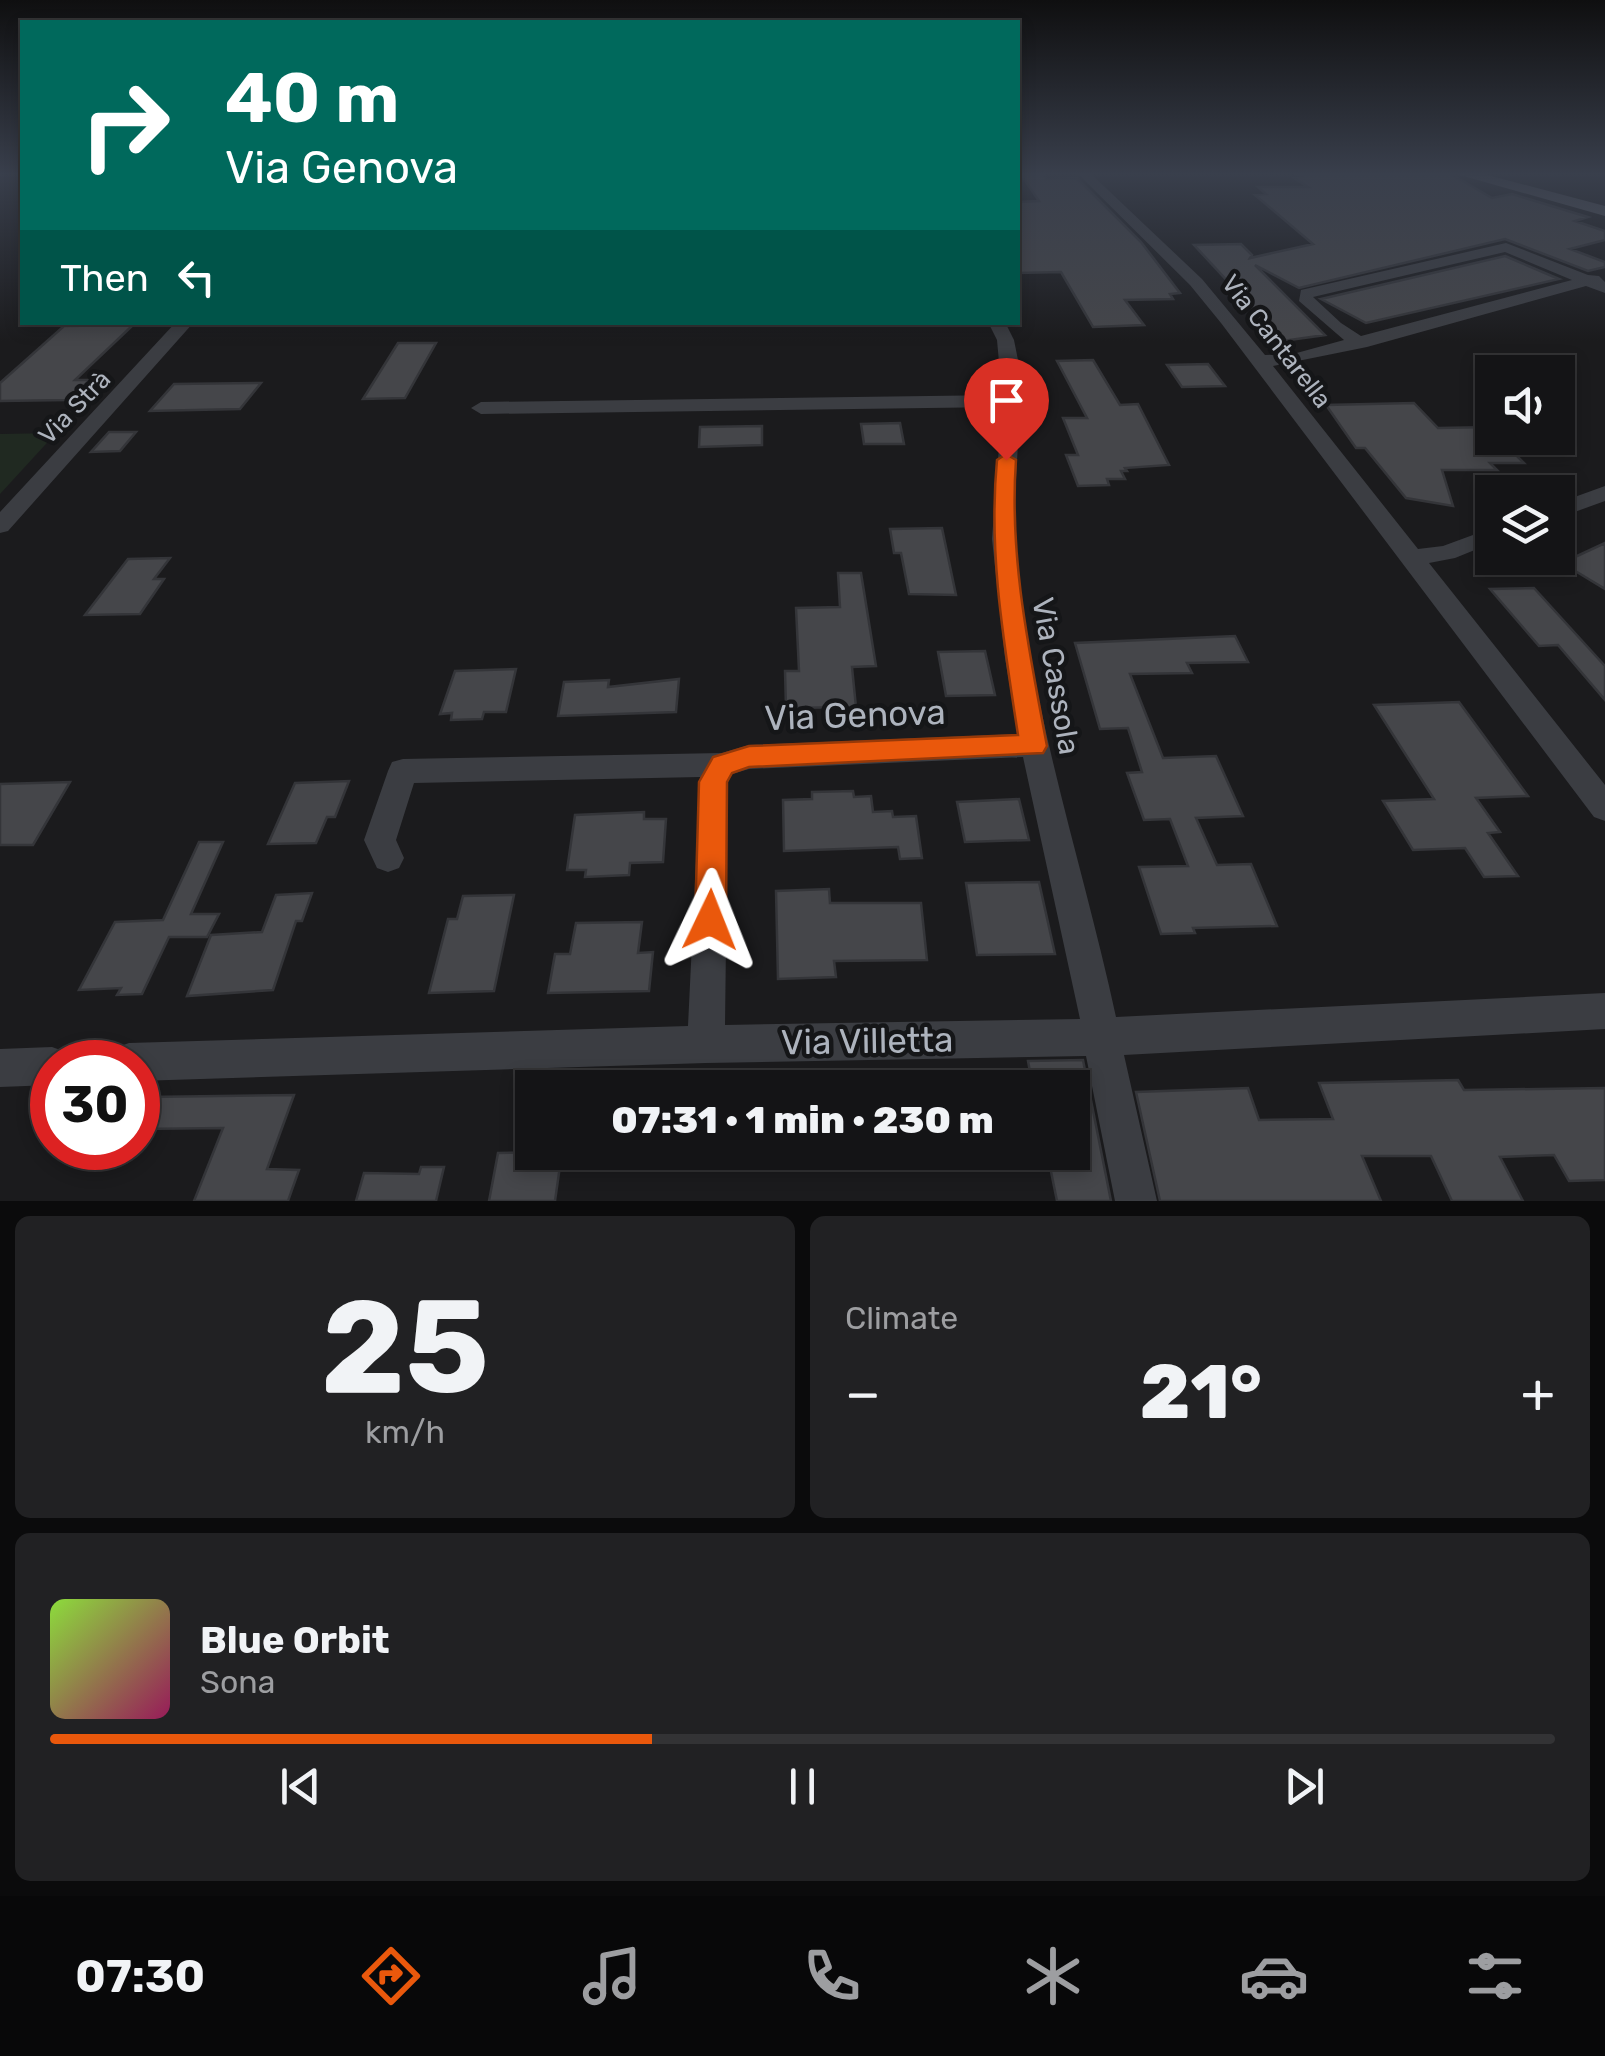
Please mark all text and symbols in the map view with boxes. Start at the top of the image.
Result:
text: 40 m [225,57,399,140]
icon: right [60,60,190,190]
text: Via Genova [225,141,458,194]
icon: left [169,250,224,305]
text: Then [60,255,149,301]
street label: Via Cantarella [1216,269,1337,413]
map controls [1475,355,1575,575]
button: sound [1475,355,1575,455]
pin [964,358,1049,461]
street label: Via Strà [32,365,116,450]
icon: arrive [979,373,1034,428]
button: layers [1475,475,1575,575]
street label: Via Cassola [1024,595,1088,757]
street label: Via Genova [764,691,946,739]
position arrow [658,868,762,972]
street label: Via Villetta [780,1018,954,1064]
speed limit sign: 30 [30,1040,160,1170]
text: 07:31 · 1 min · 230 m [611,1097,994,1143]
text: 25 [321,1270,489,1425]
text: Climate [845,1299,958,1337]
text: 21° [1140,1348,1262,1437]
text: − [845,1361,881,1426]
text: + [1521,1361,1555,1426]
text: km/h [365,1413,445,1451]
text: Blue Orbit [200,1617,390,1663]
text: Sona [200,1663,275,1701]
icon: previous [273,1759,328,1814]
icon: pause [775,1759,830,1814]
icon: next [1277,1759,1332,1814]
icon: directions [356,1941,426,2011]
icon: music [577,1941,647,2011]
icon: phone [797,1941,867,2011]
icon: climate [1018,1941,1088,2011]
icon: car [1239,1941,1309,2011]
icon: filters [1460,1941,1530,2011]
text: 07:30 [75,1950,205,2003]

